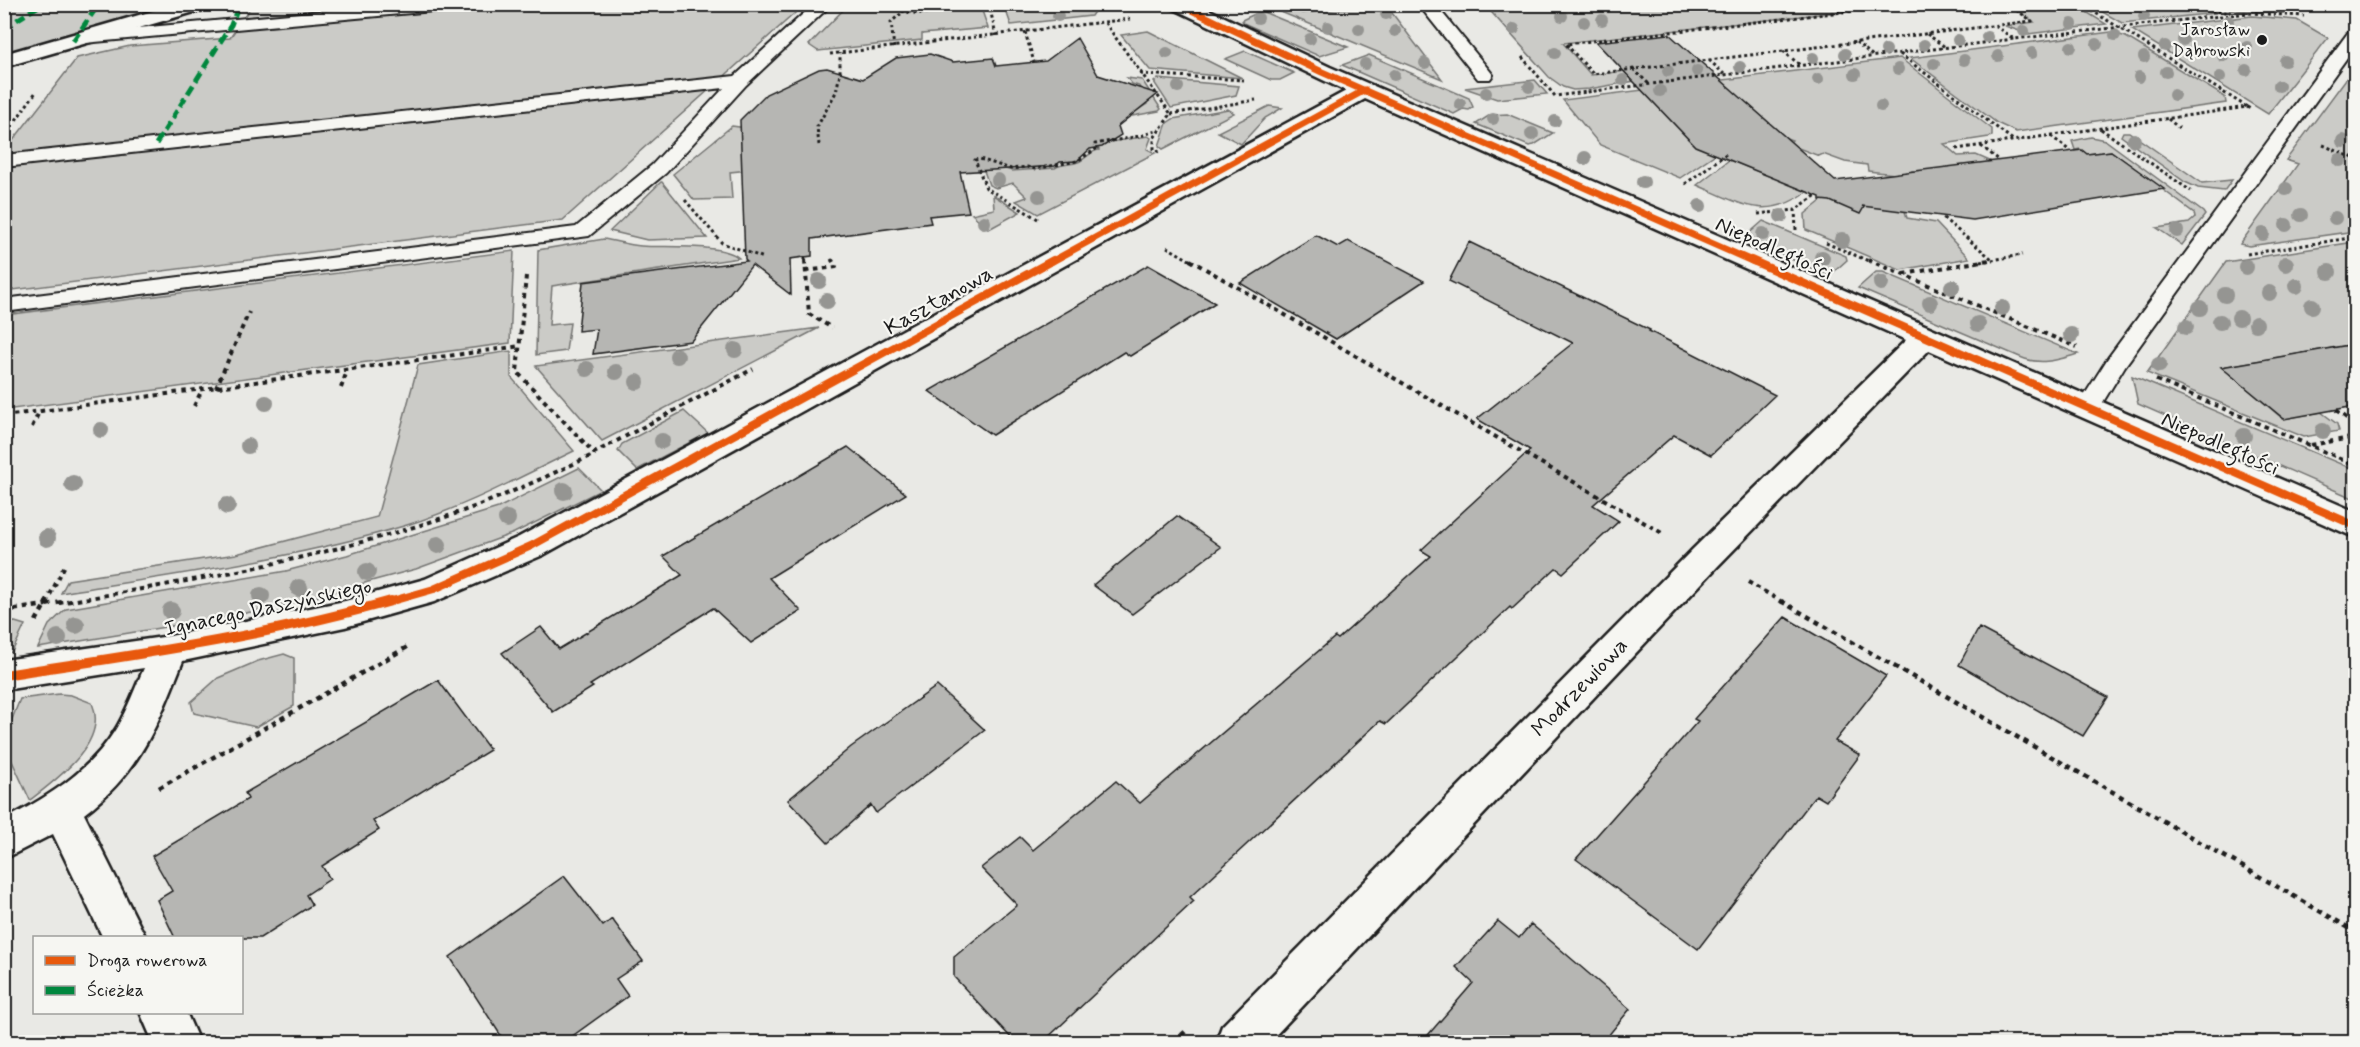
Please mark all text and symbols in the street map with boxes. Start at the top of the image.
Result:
place label: Jarosław Dąbrowski [2172,18,2250,63]
marker: Jarosław Dąbrowski [2255,33,2269,47]
street label: Niepodległości [1709,211,1837,290]
street label: Kasztanowa [880,260,998,342]
street label: Niepodległości [2155,406,2283,485]
street label: Ignacego Daszyńskiego [162,572,375,647]
street label: Modrzewiowa [1526,632,1634,744]
legend [33,936,243,1014]
text: Droga rowerowa [87,949,207,973]
text: Ścieżka [87,979,144,1003]

